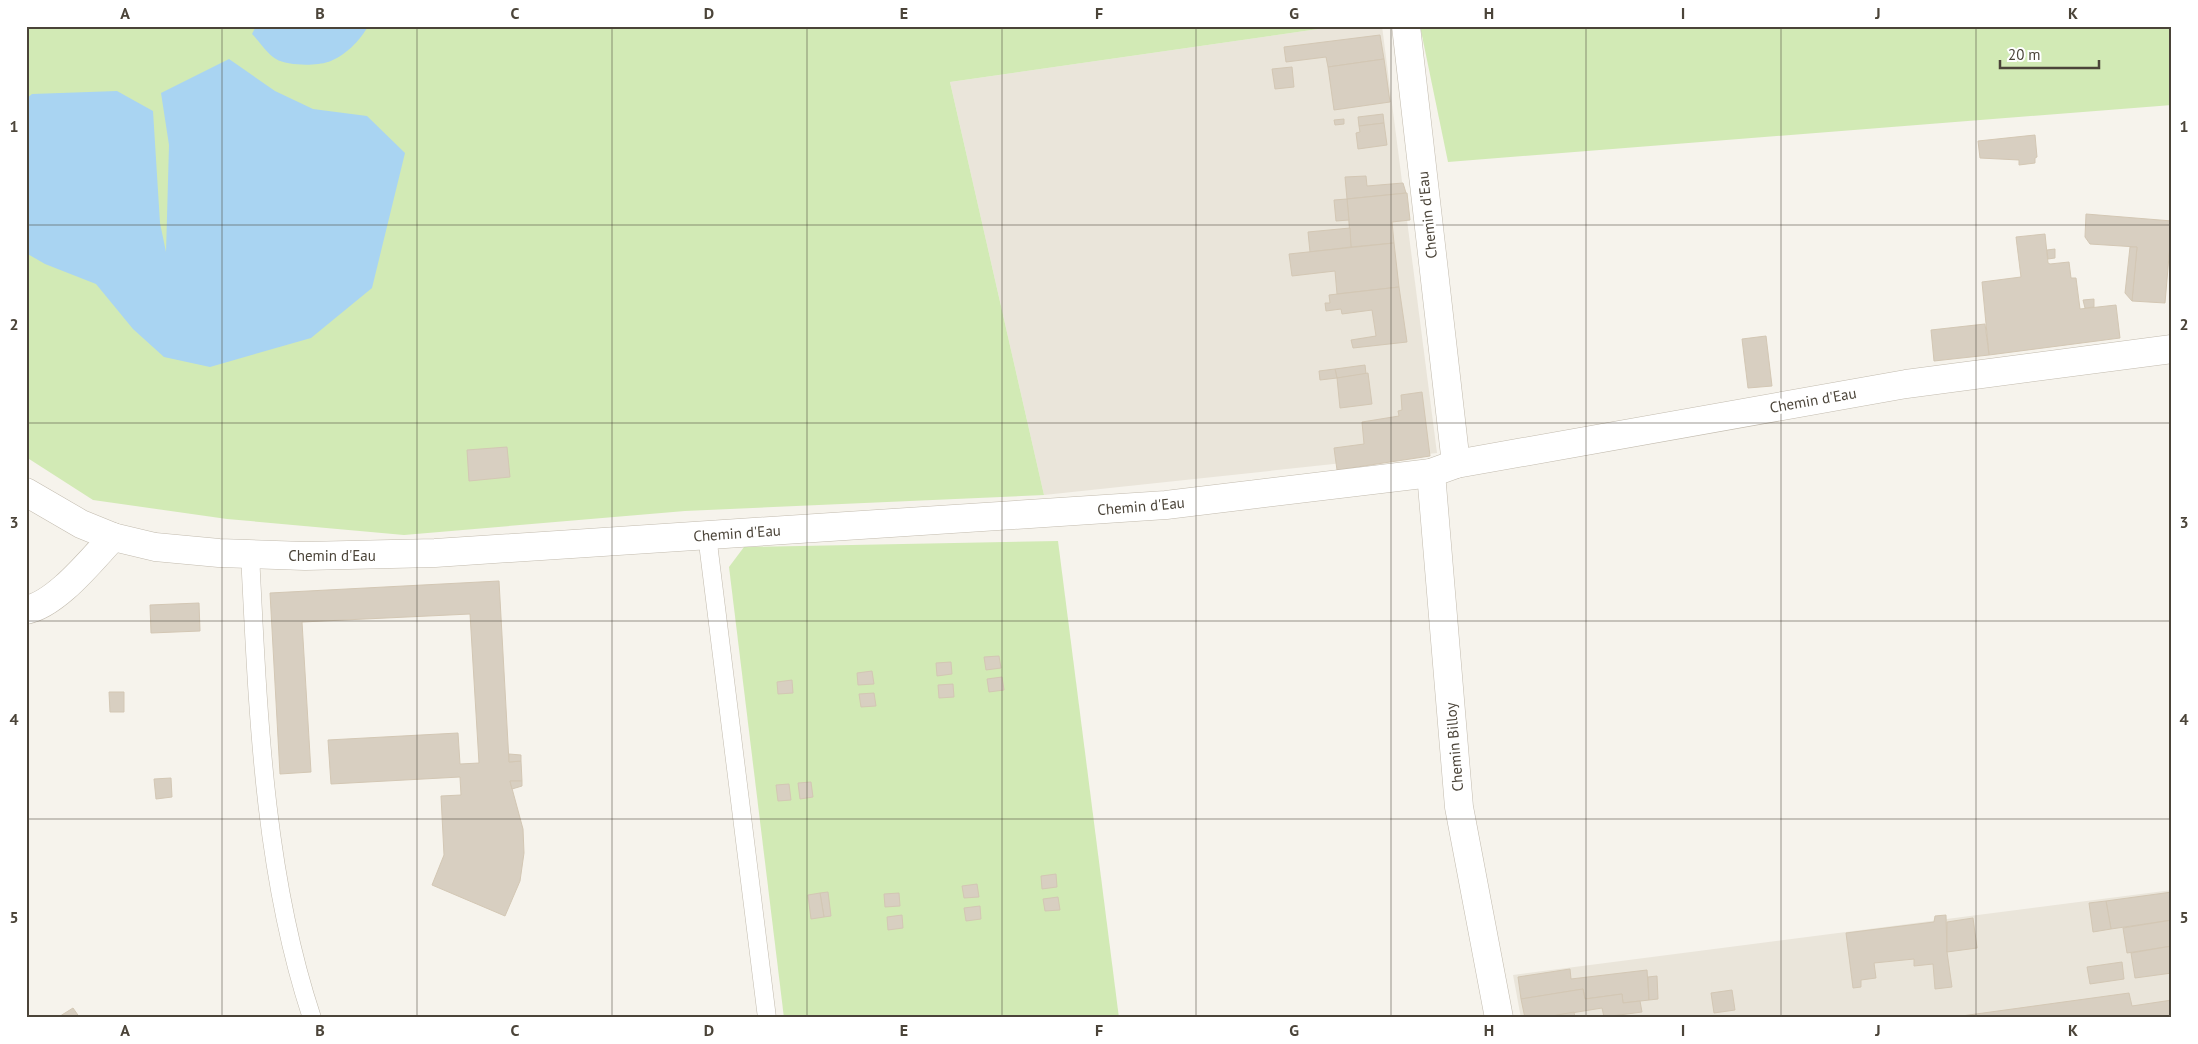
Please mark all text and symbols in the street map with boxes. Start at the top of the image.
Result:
text: A [120,3,130,23]
text: B [315,3,325,23]
text: C [511,3,520,23]
text: D [704,3,714,23]
text: E [900,3,908,23]
text: F [1095,3,1103,23]
text: G [1289,3,1299,23]
text: H [1484,3,1494,23]
text: I [1681,3,1685,23]
text: J [1874,3,1881,23]
text: K [2068,3,2078,23]
scale bar [2000,38,2099,70]
text: 20 m [2008,45,2041,64]
text: 1 [9,116,19,136]
text: 1 [2179,116,2189,136]
street label: Chemin d'Eau [1413,170,1441,260]
text: 2 [9,314,19,334]
text: 2 [2179,314,2189,334]
street label: Chemin d'Eau [1768,383,1858,417]
street label: Chemin d'Eau [1096,493,1186,519]
text: 3 [9,512,19,532]
text: 3 [2179,512,2189,532]
street label: Chemin d'Eau [693,520,781,546]
street label: Chemin d'Eau [288,546,376,565]
street label: Chemin Billoy [1441,702,1467,792]
text: 4 [9,709,19,729]
text: 4 [2179,709,2189,729]
text: 5 [9,907,19,927]
text: 5 [2179,907,2189,927]
text: A [120,1020,130,1040]
text: B [315,1020,325,1040]
text: C [511,1020,520,1040]
text: D [704,1020,714,1040]
text: E [900,1020,908,1040]
text: F [1095,1020,1103,1040]
text: G [1289,1020,1299,1040]
text: H [1484,1020,1494,1040]
text: I [1681,1020,1685,1040]
text: J [1874,1020,1881,1040]
text: K [2068,1020,2078,1040]

